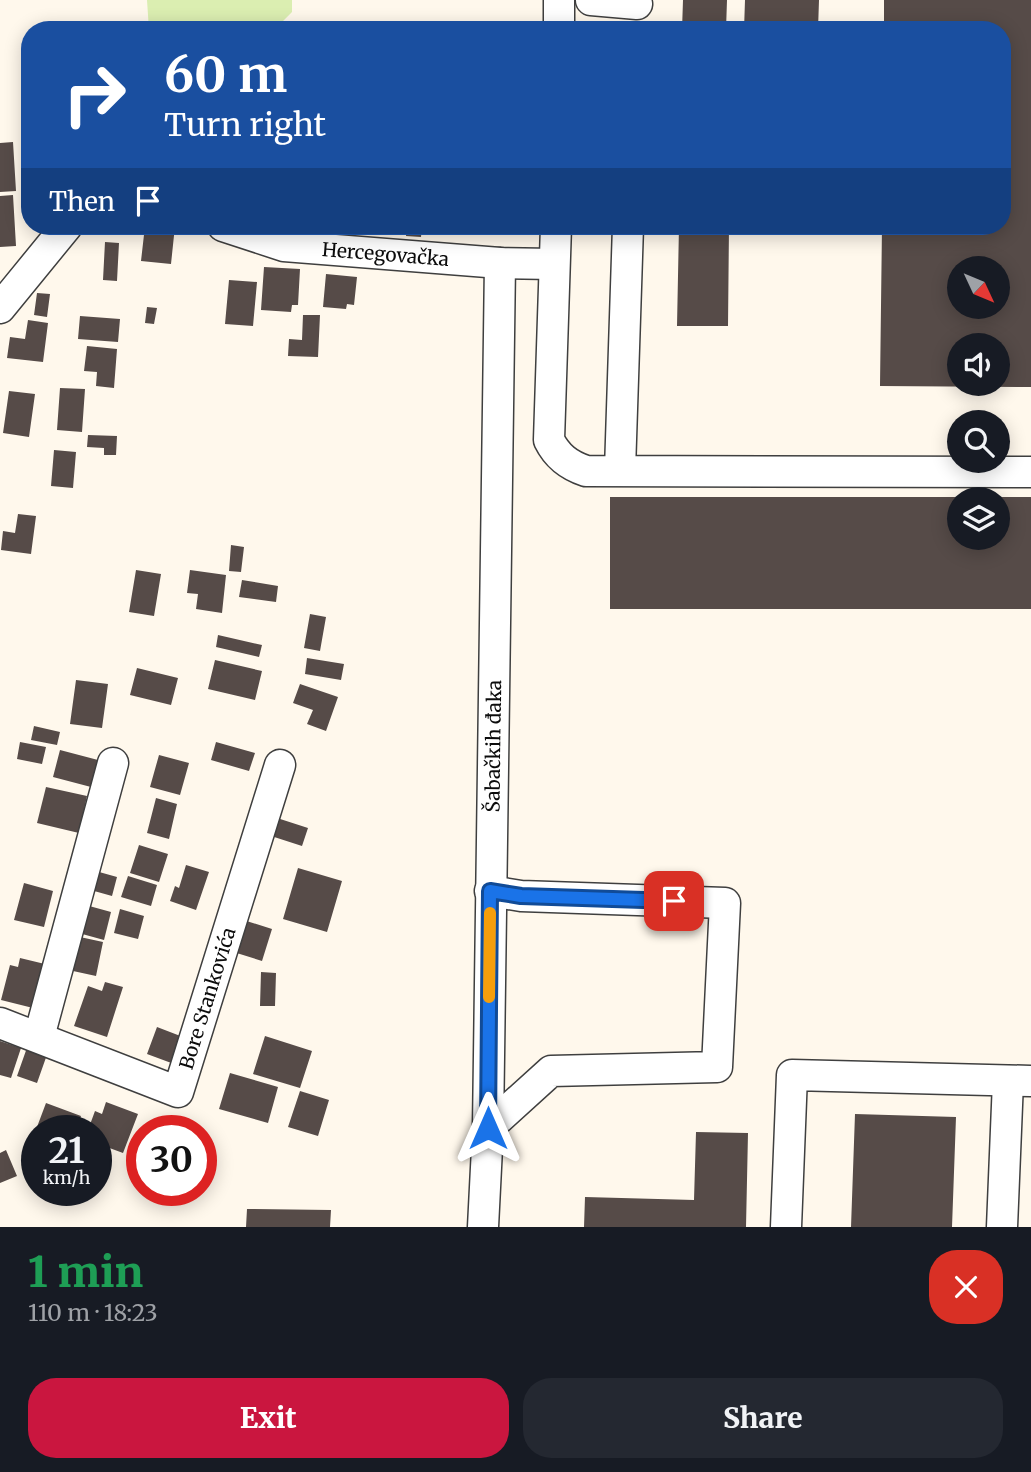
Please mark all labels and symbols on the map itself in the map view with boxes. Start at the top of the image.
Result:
street label: Hercegovačka [321,237,450,271]
north arrow [947,256,1010,318]
street label: Šabačkih đaka [479,680,506,812]
pin [644,871,704,931]
street label: Bore Stankovića [174,924,241,1072]
position arrow [451,1091,525,1165]
speed limit sign: 30 [126,1115,217,1206]

